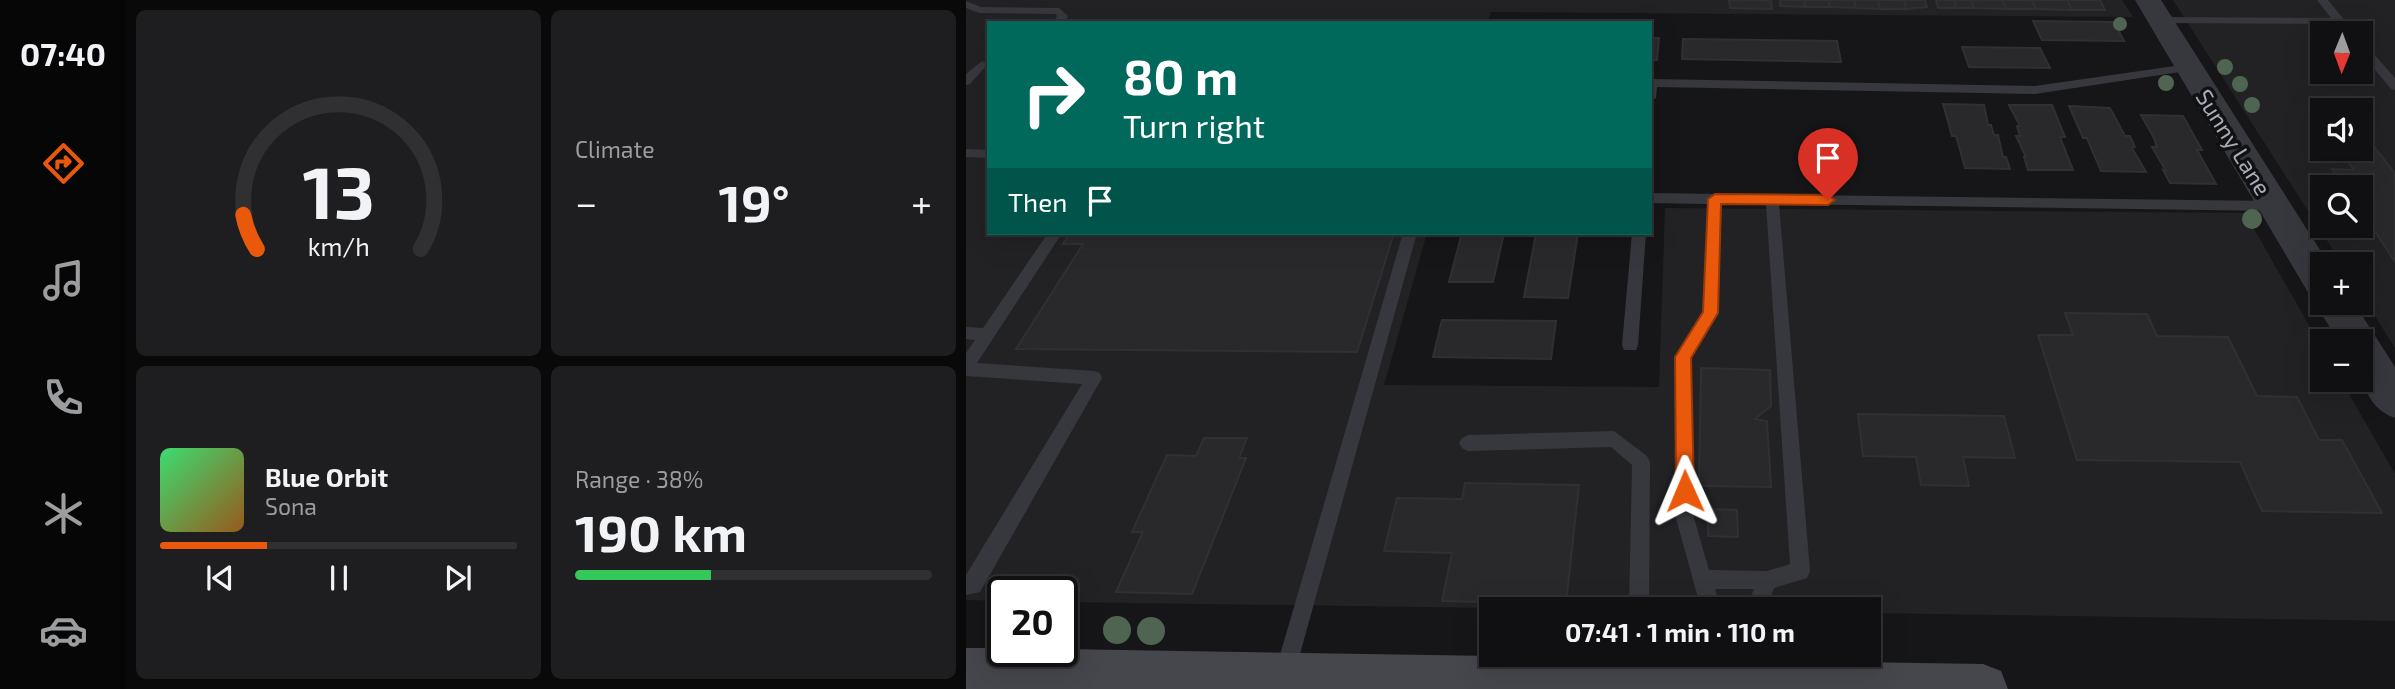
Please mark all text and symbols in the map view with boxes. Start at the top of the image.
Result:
north arrow [2310,21,2373,84]
map controls [2310,21,2373,392]
text: 07:40 [20,34,106,72]
text: 80 m [1123,46,1238,105]
icon: right [1008,49,1099,140]
street label: Sunny Lane [2190,84,2278,200]
button: sound [2310,98,2373,161]
text: Turn right [1123,106,1265,144]
pin [1798,128,1858,200]
text: Climate [575,135,655,163]
icon: directions [39,139,88,188]
icon: arrive [1809,139,1847,177]
text: 13 [302,146,375,234]
text: 19° [719,170,790,232]
button: search [2310,175,2373,238]
text: − [575,179,597,225]
text: + [911,179,932,225]
icon: arrive [1081,182,1119,220]
text: Then [1008,186,1067,217]
text: km/h [307,231,370,261]
button: + [2310,252,2373,315]
icon: music [39,256,88,305]
button: − [2310,329,2373,392]
icon: phone [39,373,88,422]
position arrow [1648,454,1722,528]
text: Blue Orbit [265,461,388,492]
text: Range · 38% [575,465,703,493]
icon: climate [39,489,88,538]
text: Sona [265,492,317,520]
text: 190 km [575,500,747,562]
icon: previous [201,559,239,597]
icon: pause [320,559,358,597]
icon: next [439,559,477,597]
speed limit sign: 20 [987,576,1078,667]
icon: car [39,606,88,655]
text: 07:41 · 1 min · 110 m [1565,616,1795,647]

